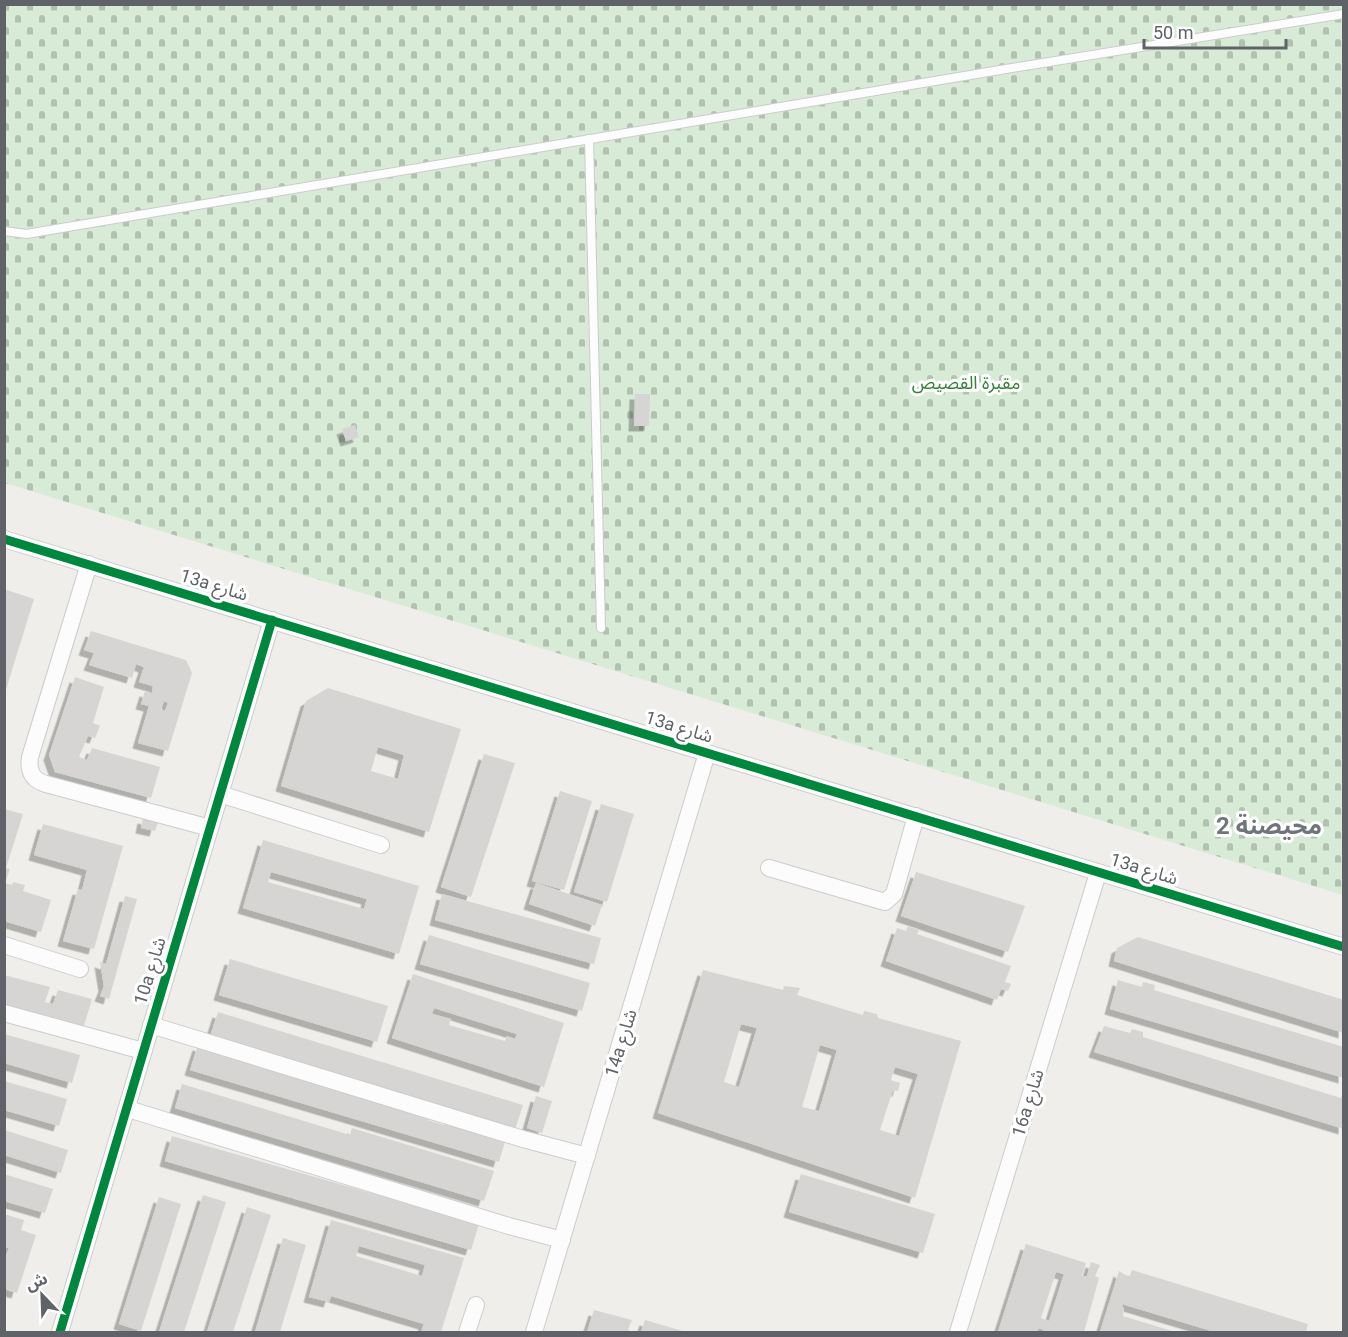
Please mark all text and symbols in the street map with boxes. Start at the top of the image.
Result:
scale bar [1144,12,1286,50]
text: 50 m [1153,22,1193,43]
park label: مقبرة القصيص [912,372,1020,394]
street label: 13a شارع [177,564,250,609]
street label: 13a شارع [642,706,715,751]
district label: محيصنة 2 [1216,812,1322,840]
street label: 13a شارع [1107,848,1180,893]
street label: 10a شارع [129,935,174,1008]
street label: 14a شارع [600,1007,645,1080]
street label: 16a شارع [1007,1067,1052,1140]
north arrow [12,1265,72,1325]
text: ش [23,1269,50,1295]

